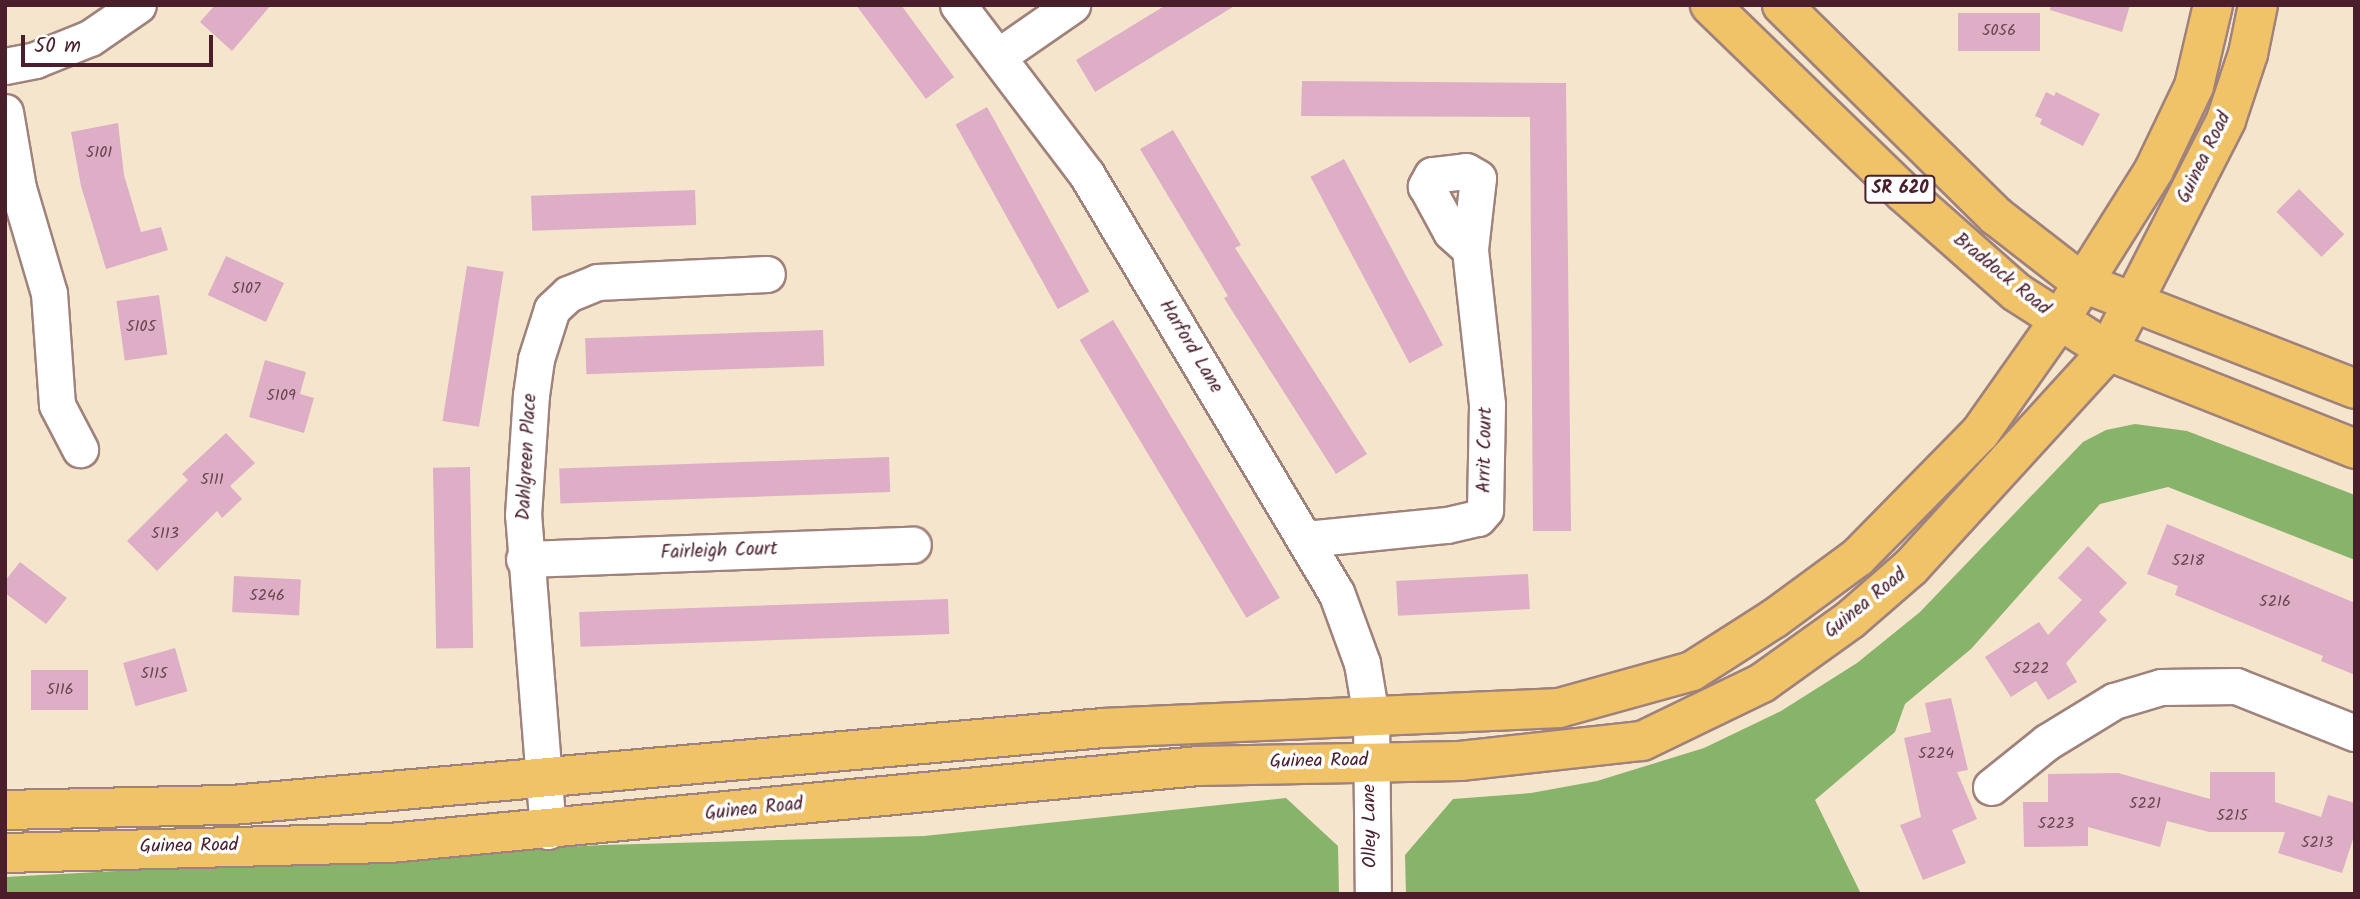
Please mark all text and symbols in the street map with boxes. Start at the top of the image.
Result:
scale bar [24,21,217,65]
house number: 5056 [1982,21,2016,41]
text: 50 m [34,30,81,63]
street label: Guinea Road [2173,109,2237,207]
house number: 5101 [86,143,112,163]
road number: SR 620 [1863,174,1937,204]
street label: Braddock Road [1948,229,2054,321]
house number: 5107 [232,279,260,299]
street label: Harford Lane [1153,296,1227,398]
house number: 5105 [126,317,156,337]
house number: 5109 [266,386,296,406]
street label: Dahlgreen Place [513,393,543,521]
street label: Arrit Court [1474,407,1498,493]
house number: 5111 [200,470,224,490]
house number: 5113 [151,524,179,544]
street label: Fairleigh Court [660,539,778,565]
house number: 5218 [2172,551,2204,571]
street label: Guinea Road [1821,564,1911,644]
house number: 5246 [249,586,285,606]
house number: 5216 [2259,592,2291,612]
house number: 5222 [2013,659,2049,679]
house number: 5115 [140,664,168,684]
house number: 5116 [46,680,74,700]
house number: 5224 [1918,744,1954,764]
street label: Guinea Road [1270,750,1368,774]
street label: Olley Lane [1359,784,1383,868]
street label: Guinea Road [704,794,804,826]
house number: 5221 [2129,794,2161,814]
house number: 5215 [2216,806,2248,826]
house number: 5223 [2038,814,2074,834]
house number: 5213 [2301,833,2333,853]
street label: Guinea Road [140,835,238,859]

